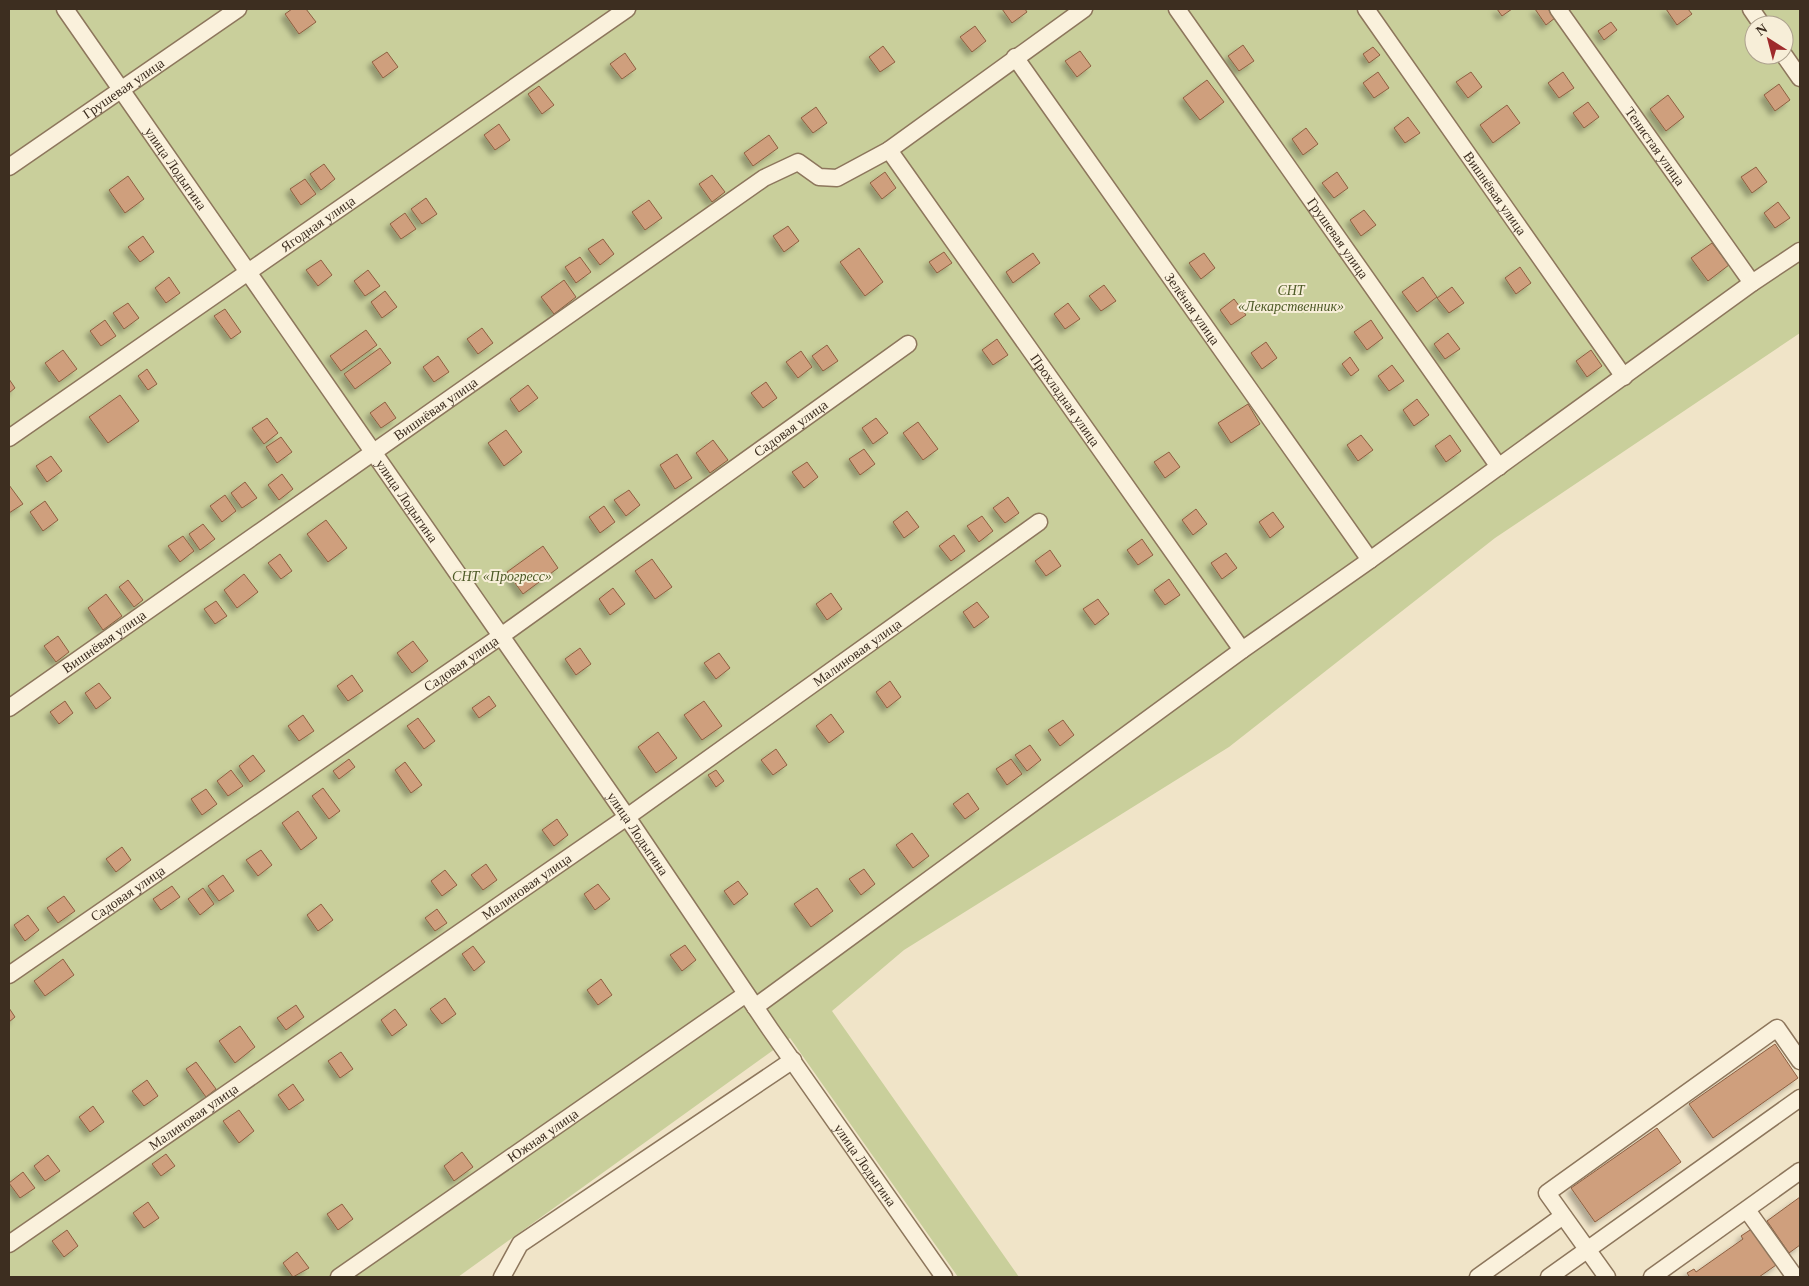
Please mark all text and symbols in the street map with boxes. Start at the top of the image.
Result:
north arrow [1744,15,1794,65]
text: N [1753,21,1770,39]
street label: Грушевая улица [80,55,168,122]
street label: Тенистая улица [1622,104,1688,189]
street label: улица Лодыгина [141,124,210,213]
street label: Вишнёвая улица [1460,149,1530,239]
street label: Ягодная улица [278,193,359,255]
street label: Грушевая улица [1304,195,1372,282]
street label: Зелёная улица [1162,270,1223,349]
park label: СНТ «Лекарственник» [1238,283,1344,314]
street label: Прохладная улица [1027,351,1103,450]
street label: Вишнёвая улица [391,374,481,444]
street label: Садовая улица [751,397,831,460]
street label: улица Лодыгина [373,457,441,546]
park label: СНТ «Прогресс» [452,569,552,584]
street label: Вишнёвая улица [60,607,150,676]
street label: Малиновая улица [810,616,905,689]
street label: Садовая улица [421,633,502,695]
street label: улица Лодыгина [604,789,672,879]
street label: Малиновая улица [479,850,575,923]
street label: Садовая улица [88,862,169,925]
street label: Малиновая улица [146,1081,242,1153]
street label: Южная улица [505,1106,582,1166]
street label: улица Лодыгина [831,1121,900,1210]

